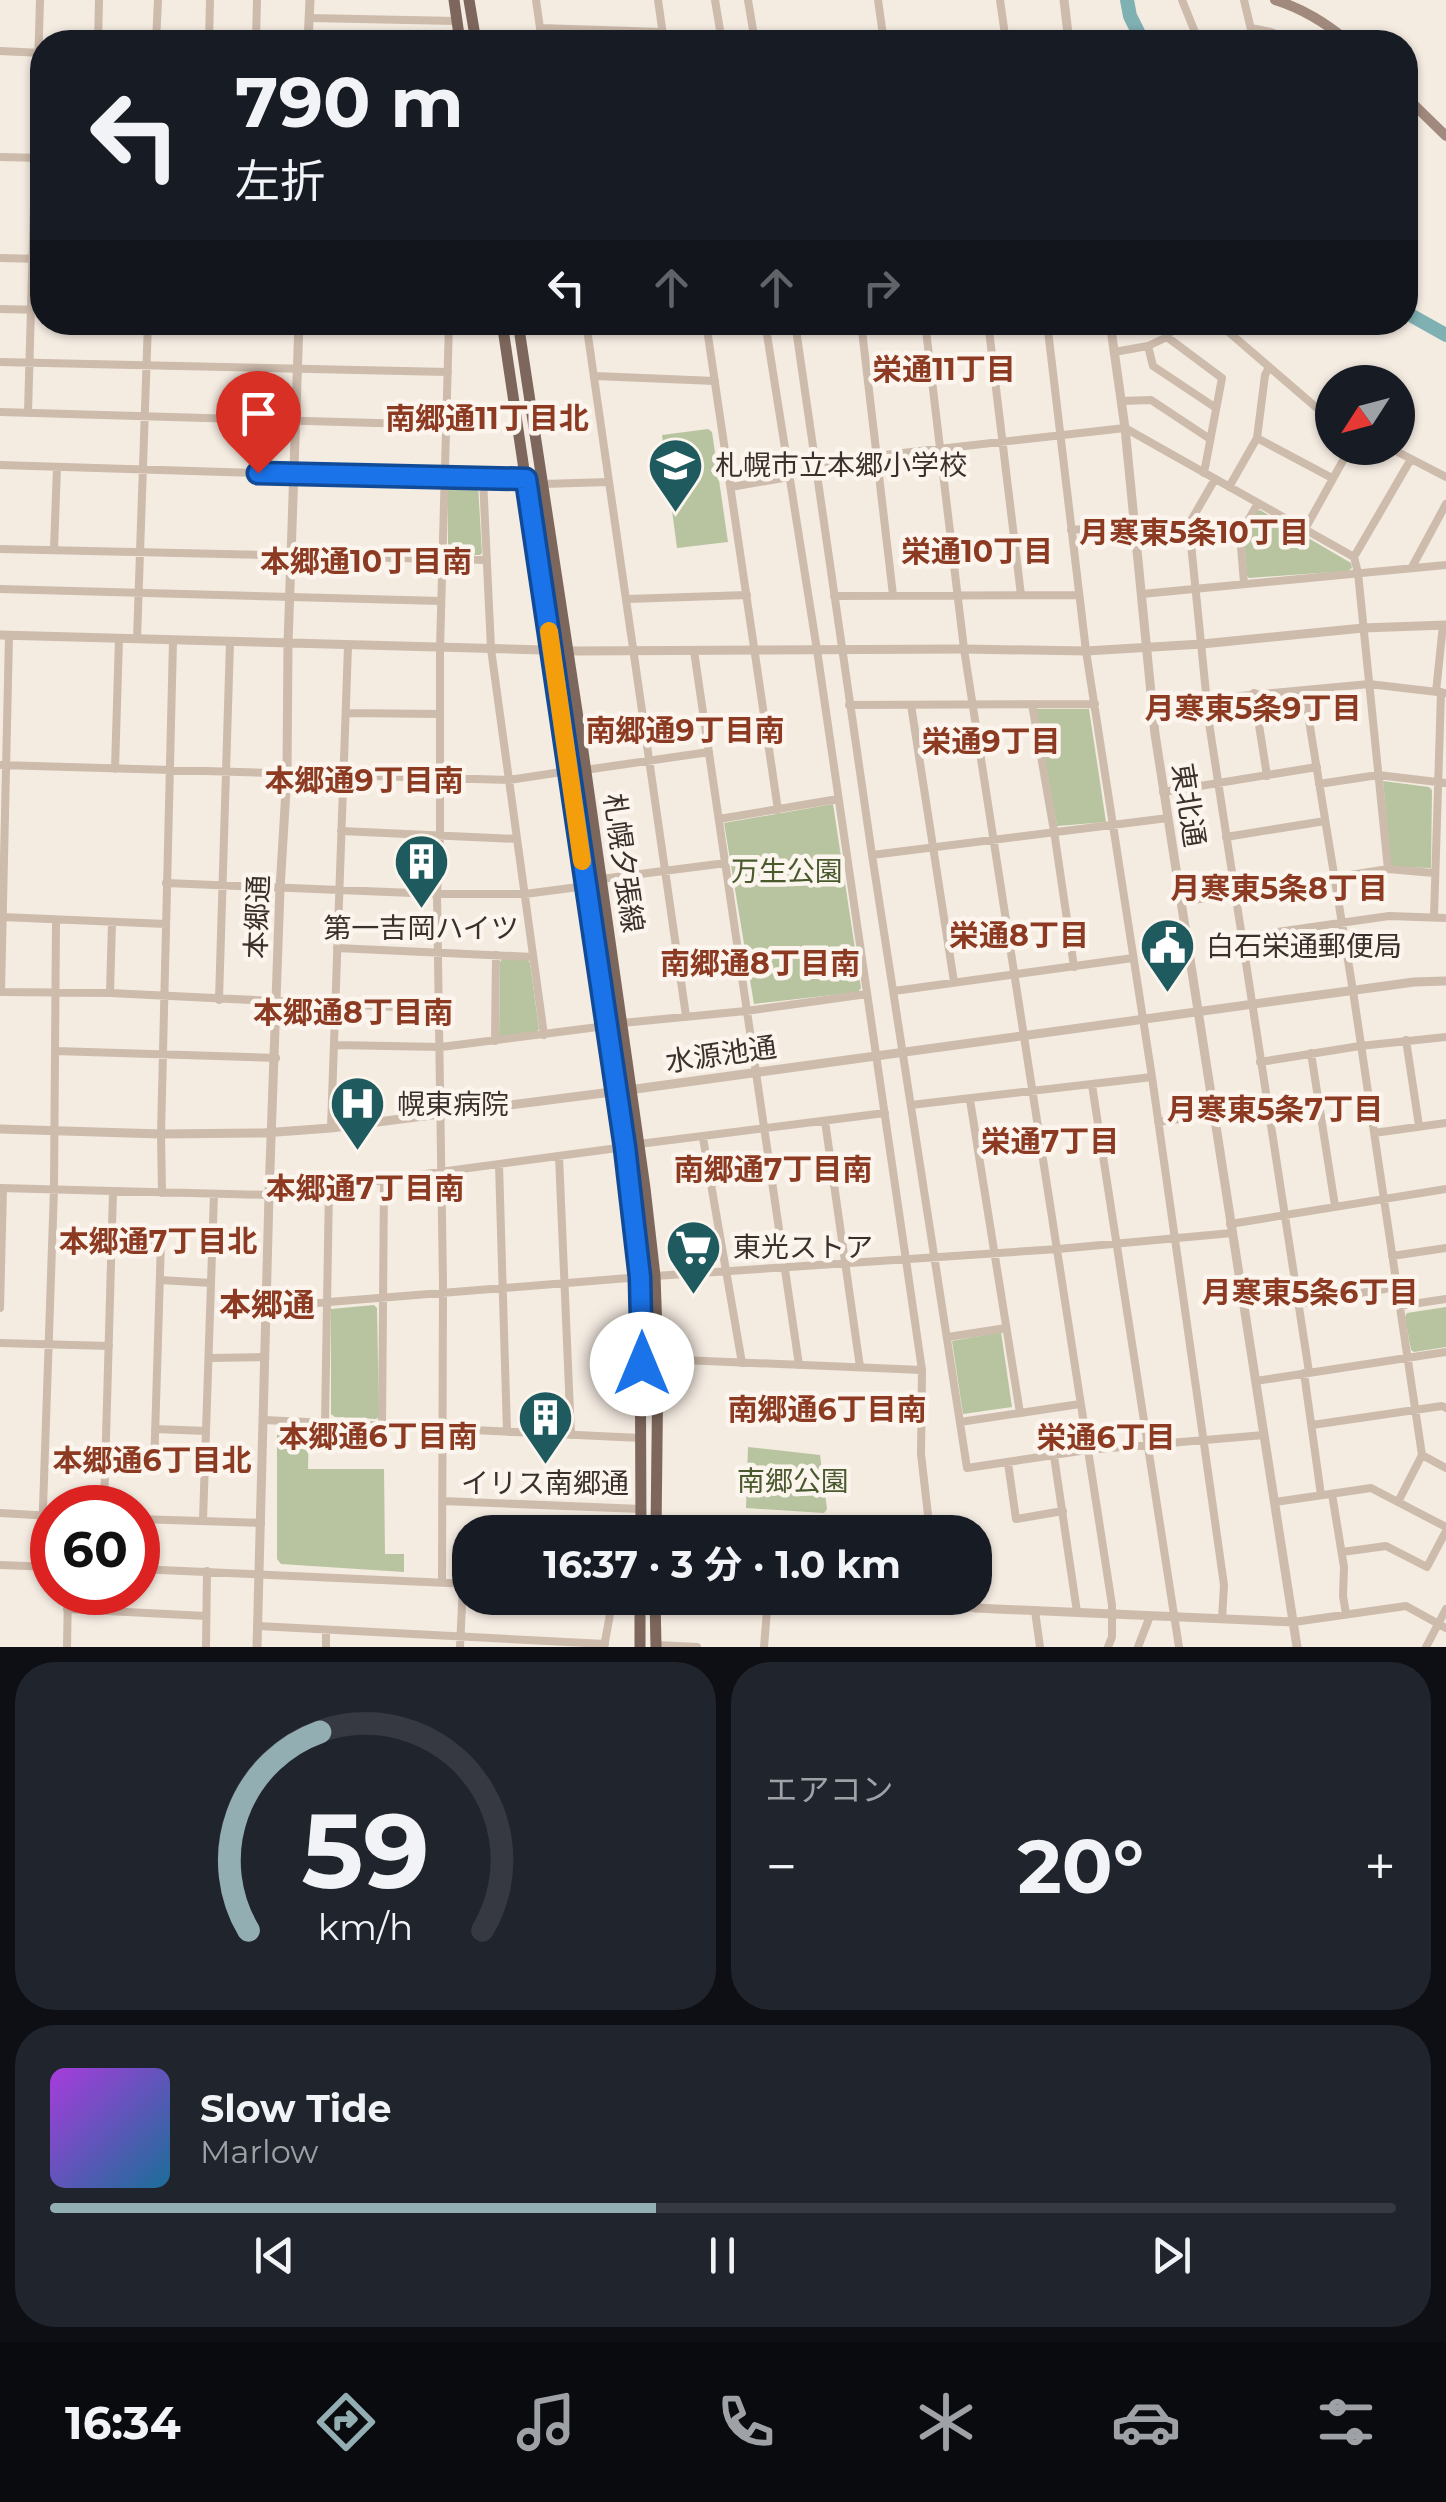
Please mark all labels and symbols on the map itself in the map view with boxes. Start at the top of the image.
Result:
district label: 栄通11丁目 [872,351,1016,388]
north arrow [1315,365,1415,465]
pin [216,371,301,474]
district label: 南郷通11丁目北 [385,400,589,437]
school or university icon: 札幌市立本郷小学校 [646,435,706,514]
place label: 札幌市立本郷小学校 [715,448,967,482]
district label: 月寒東5条10丁目 [1079,514,1309,551]
district label: 栄通10丁目 [901,533,1053,570]
district label: 本郷通10丁目南 [260,543,472,580]
district label: 月寒東5条9丁目 [1145,690,1361,727]
district label: 南郷通9丁目南 [585,712,785,749]
district label: 栄通9丁目 [921,723,1061,760]
street label: 東北通 [1166,761,1212,849]
district label: 本郷通9丁目南 [264,762,464,799]
street label: 札幌夕張線 [597,791,651,935]
building icon: 第一吉岡ハイツ [391,832,451,911]
park label: 万生公園 [731,854,843,888]
district label: 月寒東5条8丁目 [1170,870,1388,907]
street label: 本郷通 [239,874,275,960]
place label: 第一吉岡ハイツ [323,911,519,945]
public building icon: 白石栄通郵便局 [1137,916,1197,995]
district label: 栄通8丁目 [949,917,1089,954]
place label: 白石栄通郵便局 [1206,929,1402,963]
district label: 南郷通8丁目南 [660,945,860,982]
district label: 本郷通8丁目南 [253,994,453,1031]
street label: 水源池通 [663,1029,779,1079]
hospital icon: 幌東病院 [328,1074,388,1153]
place label: 幌東病院 [397,1087,509,1121]
district label: 月寒東5条7丁目 [1167,1091,1383,1128]
district label: 栄通7丁目 [981,1123,1119,1160]
district label: 南郷通7丁目南 [674,1151,872,1188]
district label: 本郷通7丁目南 [266,1170,464,1207]
supermarket icon: 東光ストア [664,1217,724,1296]
district label: 本郷通7丁目北 [59,1223,257,1260]
place label: 東光ストア [733,1230,873,1264]
district label: 月寒東5条6丁目 [1202,1274,1418,1311]
district label: 本郷通 [219,1285,315,1324]
position arrow [590,1312,694,1416]
building icon: イリス南郷通 [515,1387,575,1466]
district label: 南郷通6丁目南 [727,1391,927,1428]
district label: 本郷通6丁目南 [278,1418,478,1455]
district label: 栄通6丁目 [1036,1419,1176,1456]
district label: 本郷通6丁目北 [52,1442,252,1479]
park label: 南郷公園 [737,1464,849,1498]
place label: イリス南郷通 [461,1466,629,1500]
speed limit sign: 60 [30,1485,160,1615]

